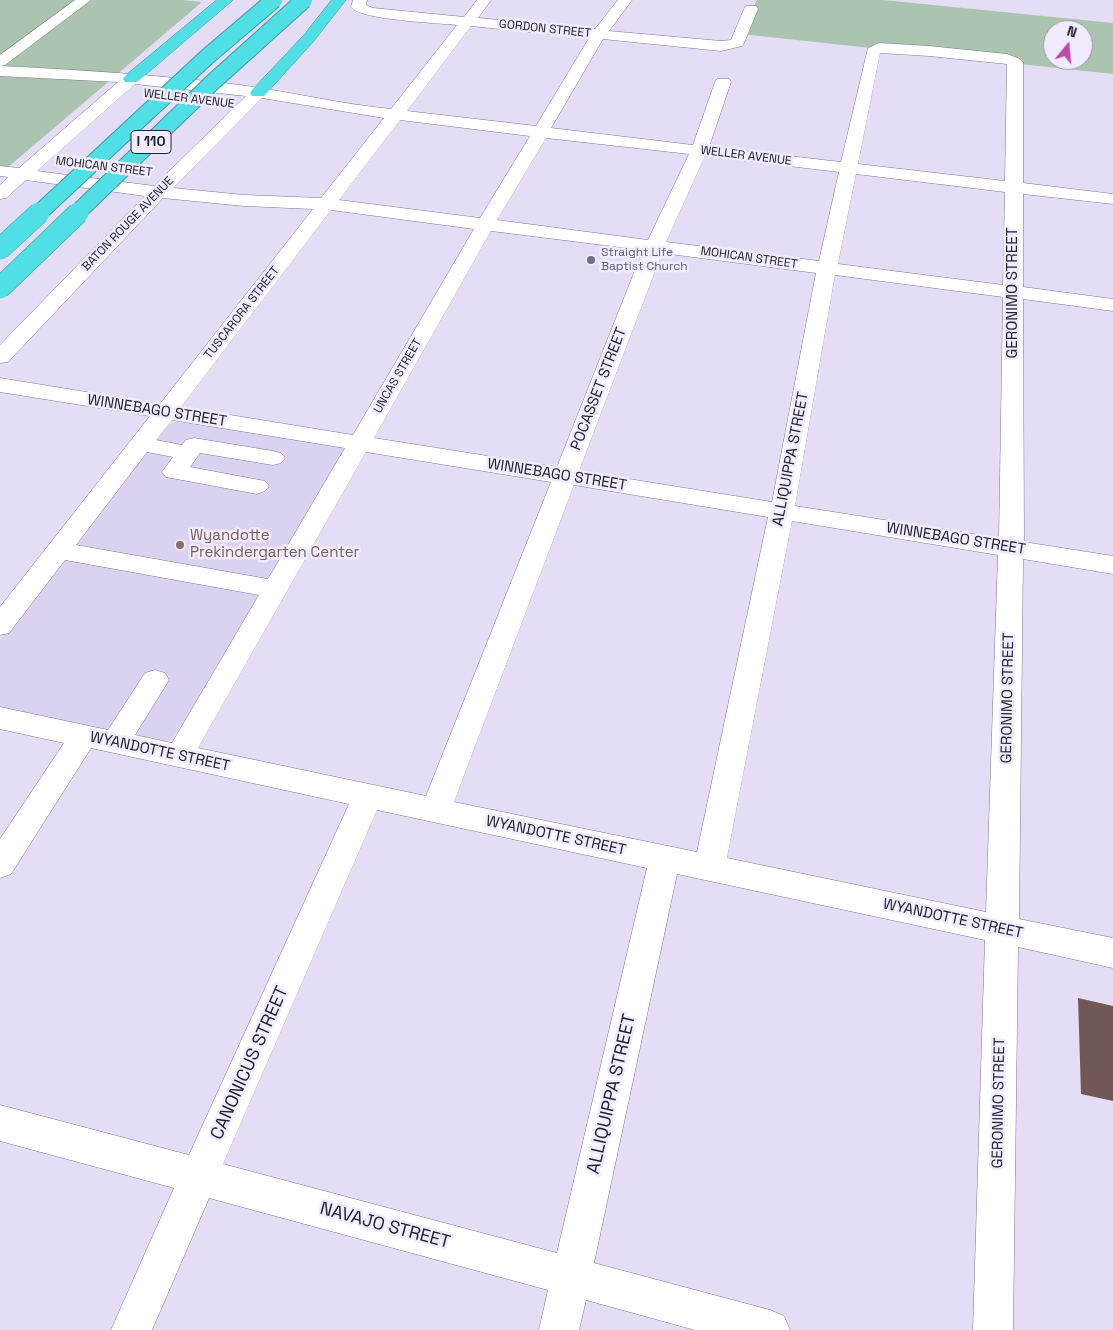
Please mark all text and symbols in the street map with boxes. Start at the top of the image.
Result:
street label: GORDON STREET [498,17,592,41]
north arrow [1043,20,1093,70]
text: N [1065,22,1079,42]
street label: WELLER AVENUE [143,86,235,112]
road number: I 110 [131,130,171,154]
street label: WELLER AVENUE [700,143,792,169]
street label: MOHICAN STREET [55,154,153,180]
street label: BATON ROUGE AVENUE [79,174,177,274]
street label: GERONIMO STREET [1004,227,1022,359]
street label: MOHICAN STREET [700,244,798,272]
place label: Straight Life Baptist Church [601,246,688,274]
marker: Straight Life Baptist Church [585,254,597,266]
street label: TUSCARORA STREET [201,264,283,362]
street label: POCASSET STREET [567,325,631,453]
street label: UNCAS STREET [371,336,425,416]
street label: ALLIQUIPPA STREET [769,390,813,528]
street label: WINNEBAGO STREET [86,391,228,431]
street label: WINNEBAGO STREET [486,455,628,495]
street label: WINNEBAGO STREET [885,519,1027,559]
place label: Wyandotte Prekindergarten Center [190,527,359,562]
marker: Wyandotte Prekindergarten Center [174,539,186,551]
street label: GERONIMO STREET [998,632,1018,764]
street label: WYANDOTTE STREET [88,728,232,776]
street label: WYANDOTTE STREET [484,812,628,860]
street label: WYANDOTTE STREET [881,895,1025,943]
street label: CANONICUS STREET [206,983,294,1143]
street label: ALLIQUIPPA STREET [583,1012,641,1176]
street label: GERONIMO STREET [989,1037,1009,1169]
street label: NAVAJO STREET [317,1198,453,1254]

